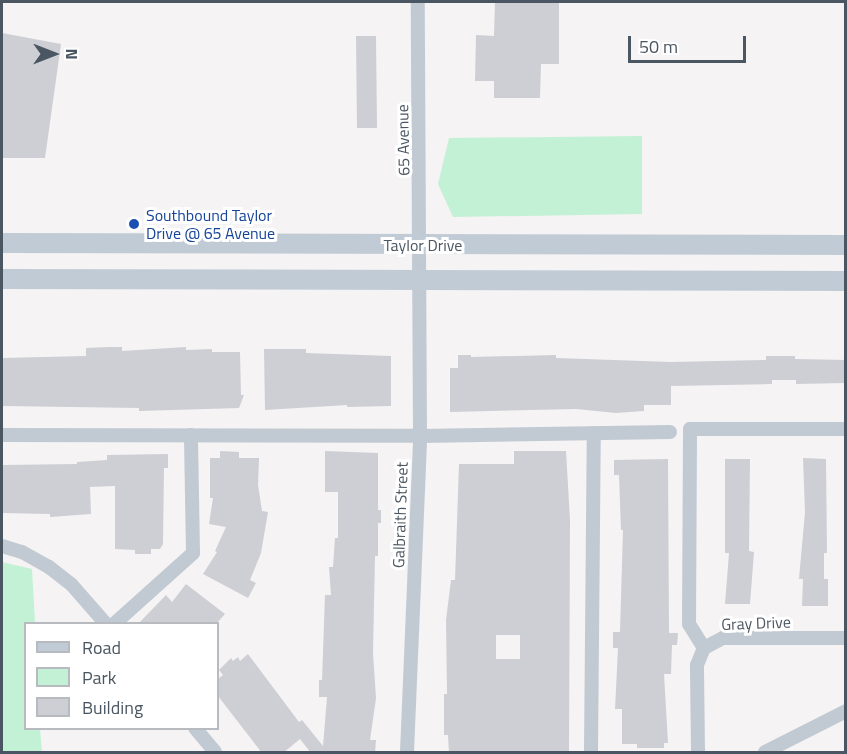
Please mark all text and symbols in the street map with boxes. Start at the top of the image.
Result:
north arrow [24,24,84,84]
scale bar [631,24,750,62]
text: 50 m [639,33,678,60]
text: N [60,48,84,60]
street label: 65 Avenue [393,104,413,176]
place label: Southbound Taylor Drive @ 65 Avenue [146,205,275,243]
marker: Southbound Taylor Drive @ 65 Avenue [127,217,141,231]
street label: Taylor Drive [384,235,462,255]
street label: Galbraith Street [389,462,411,568]
street label: Gray Drive [721,612,791,634]
legend [24,622,219,730]
text: Road [82,634,121,661]
text: Park [82,664,116,691]
text: Building [82,694,143,721]

